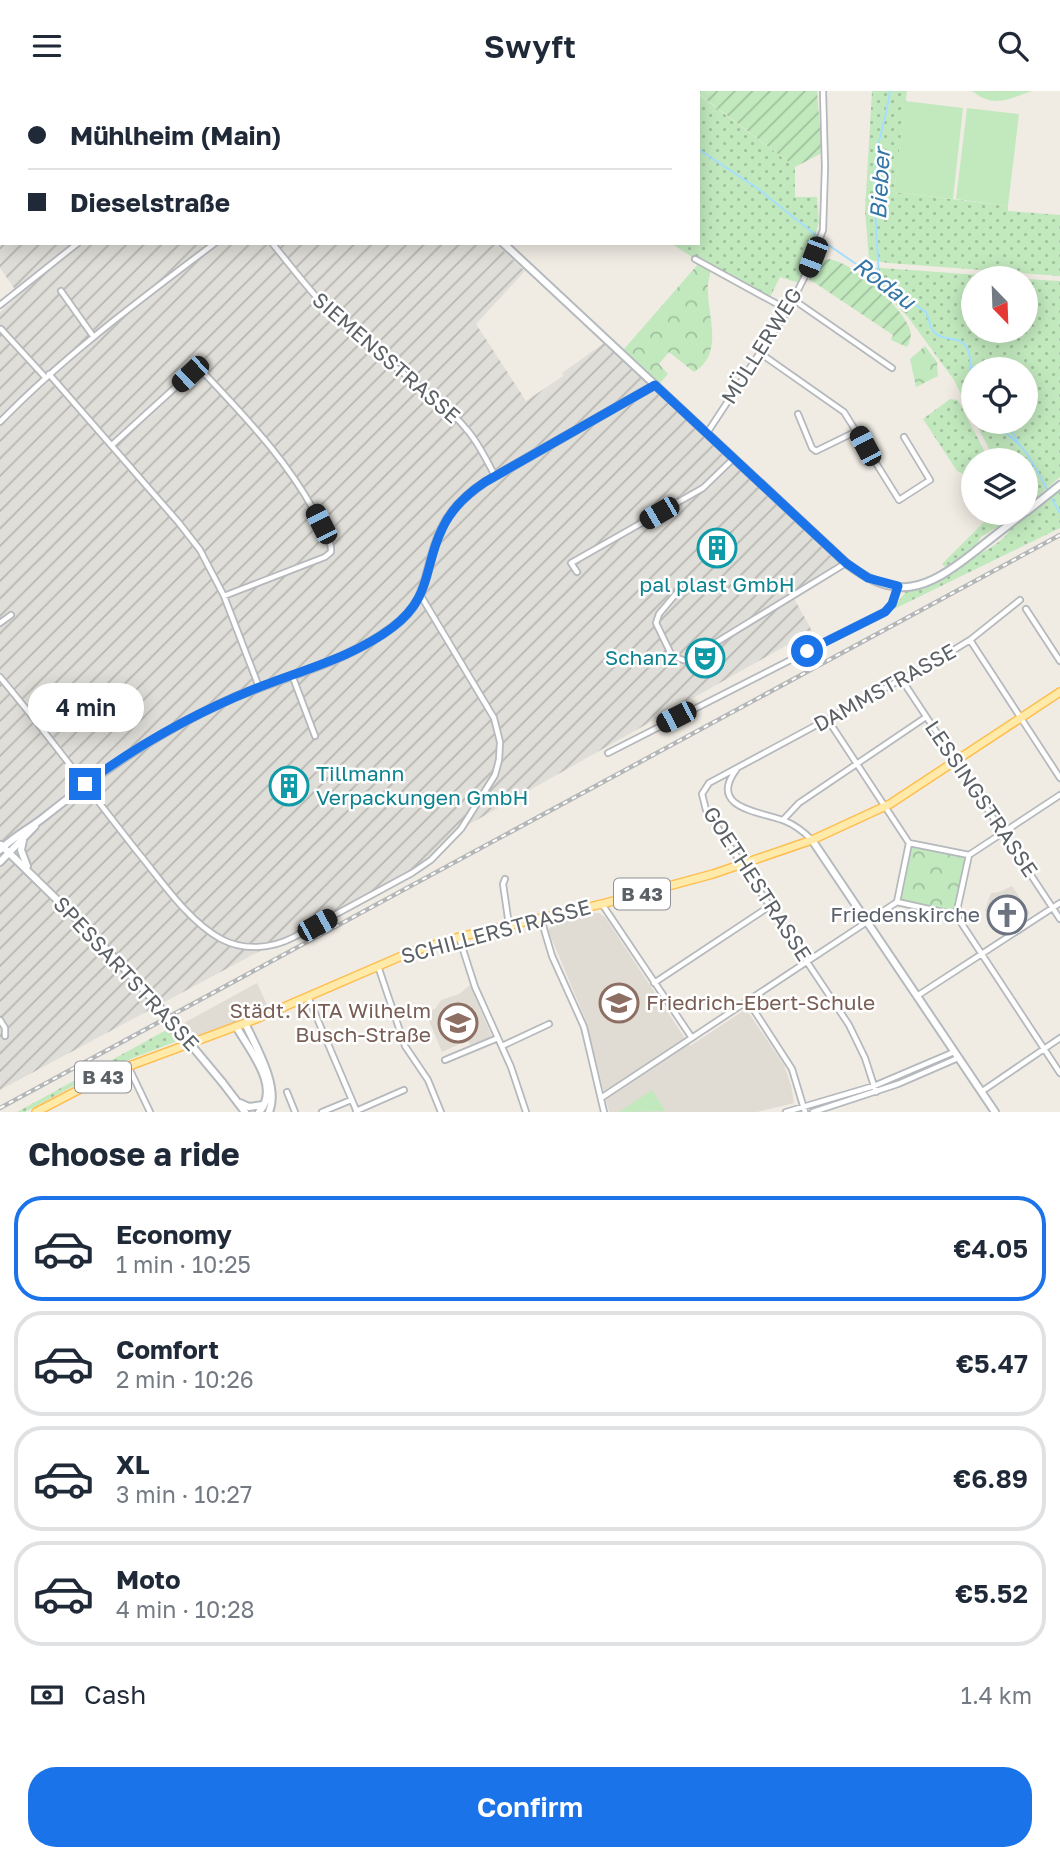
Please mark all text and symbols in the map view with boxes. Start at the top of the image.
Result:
icon: menu [28,27,66,65]
text: Swyft [484,27,576,65]
icon: search [994,27,1032,65]
text: Mühlheim (Main) [70,120,281,151]
water label: Bieber [863,145,895,220]
text: Dieselstraße [70,187,230,218]
car [796,234,831,280]
water label: Rodau [848,250,923,316]
north arrow [961,266,1038,343]
map controls [961,266,1038,525]
street label: MÜLLERWEG [715,283,807,408]
street label: SIEMENSSTRASSE [307,286,466,428]
car [168,352,213,396]
button: locate [961,357,1038,434]
car [846,423,885,469]
button: layers [961,448,1038,525]
car [636,493,683,533]
car [303,501,340,547]
building icon: pal plast GmbH [696,527,738,569]
place label: pal plast GmbH [639,571,795,597]
route start [791,635,823,667]
theatre icon: Schanz [684,637,726,679]
street label: DAMMSTRASSE [809,637,960,737]
place label: Schanz [605,644,678,670]
callout: 4 min [27,683,143,731]
text: 4 min [56,693,116,721]
car [653,698,700,736]
street label: LESSINGSTRASSE [920,715,1044,882]
place label: Tillmann Verpackungen GmbH [316,760,528,810]
building icon: Tillmann Verpackungen GmbH [268,765,310,807]
route end [69,768,101,800]
street label: GOETHESTRASSE [698,801,818,966]
road number: B 43 [614,879,670,909]
street label: SPESSARTSTRASSE [48,891,205,1056]
street label: SCHILLERSTRASSE [398,893,593,969]
church icon: Friedenskirche [986,894,1028,936]
place label: Friedenskirche [830,901,980,927]
car [294,906,341,944]
school or university icon: Friedrich-Ebert-Schule [598,982,640,1024]
place label: Friedrich-Ebert-Schule [646,989,875,1015]
place label: Städt. KITA Wilhelm Busch-Straße [230,997,431,1047]
school or university icon: Städt. KITA Wilhelm Busch-Straße [437,1002,479,1044]
road number: B 43 [75,1061,131,1093]
text: Choose a ride [28,1135,240,1173]
icon: car [32,1217,95,1280]
text: Economy [116,1219,232,1250]
text: €4.05 [954,1233,1028,1264]
text: 1 min · 10:25 [116,1250,251,1278]
icon: car [32,1332,95,1395]
text: Comfort [116,1334,219,1365]
text: €5.47 [956,1348,1028,1379]
text: 2 min · 10:26 [116,1365,254,1393]
icon: car [32,1447,95,1510]
text: XL [116,1449,150,1480]
text: €6.89 [953,1463,1028,1494]
text: 3 min · 10:27 [116,1480,252,1508]
icon: car [32,1562,95,1625]
text: Moto [116,1564,181,1595]
text: €5.52 [955,1578,1028,1609]
text: 4 min · 10:28 [116,1595,255,1623]
icon: cash [28,1676,66,1714]
text: Cash [84,1679,146,1710]
text: 1.4 km [961,1681,1032,1709]
button: Confirm [28,1767,1032,1847]

